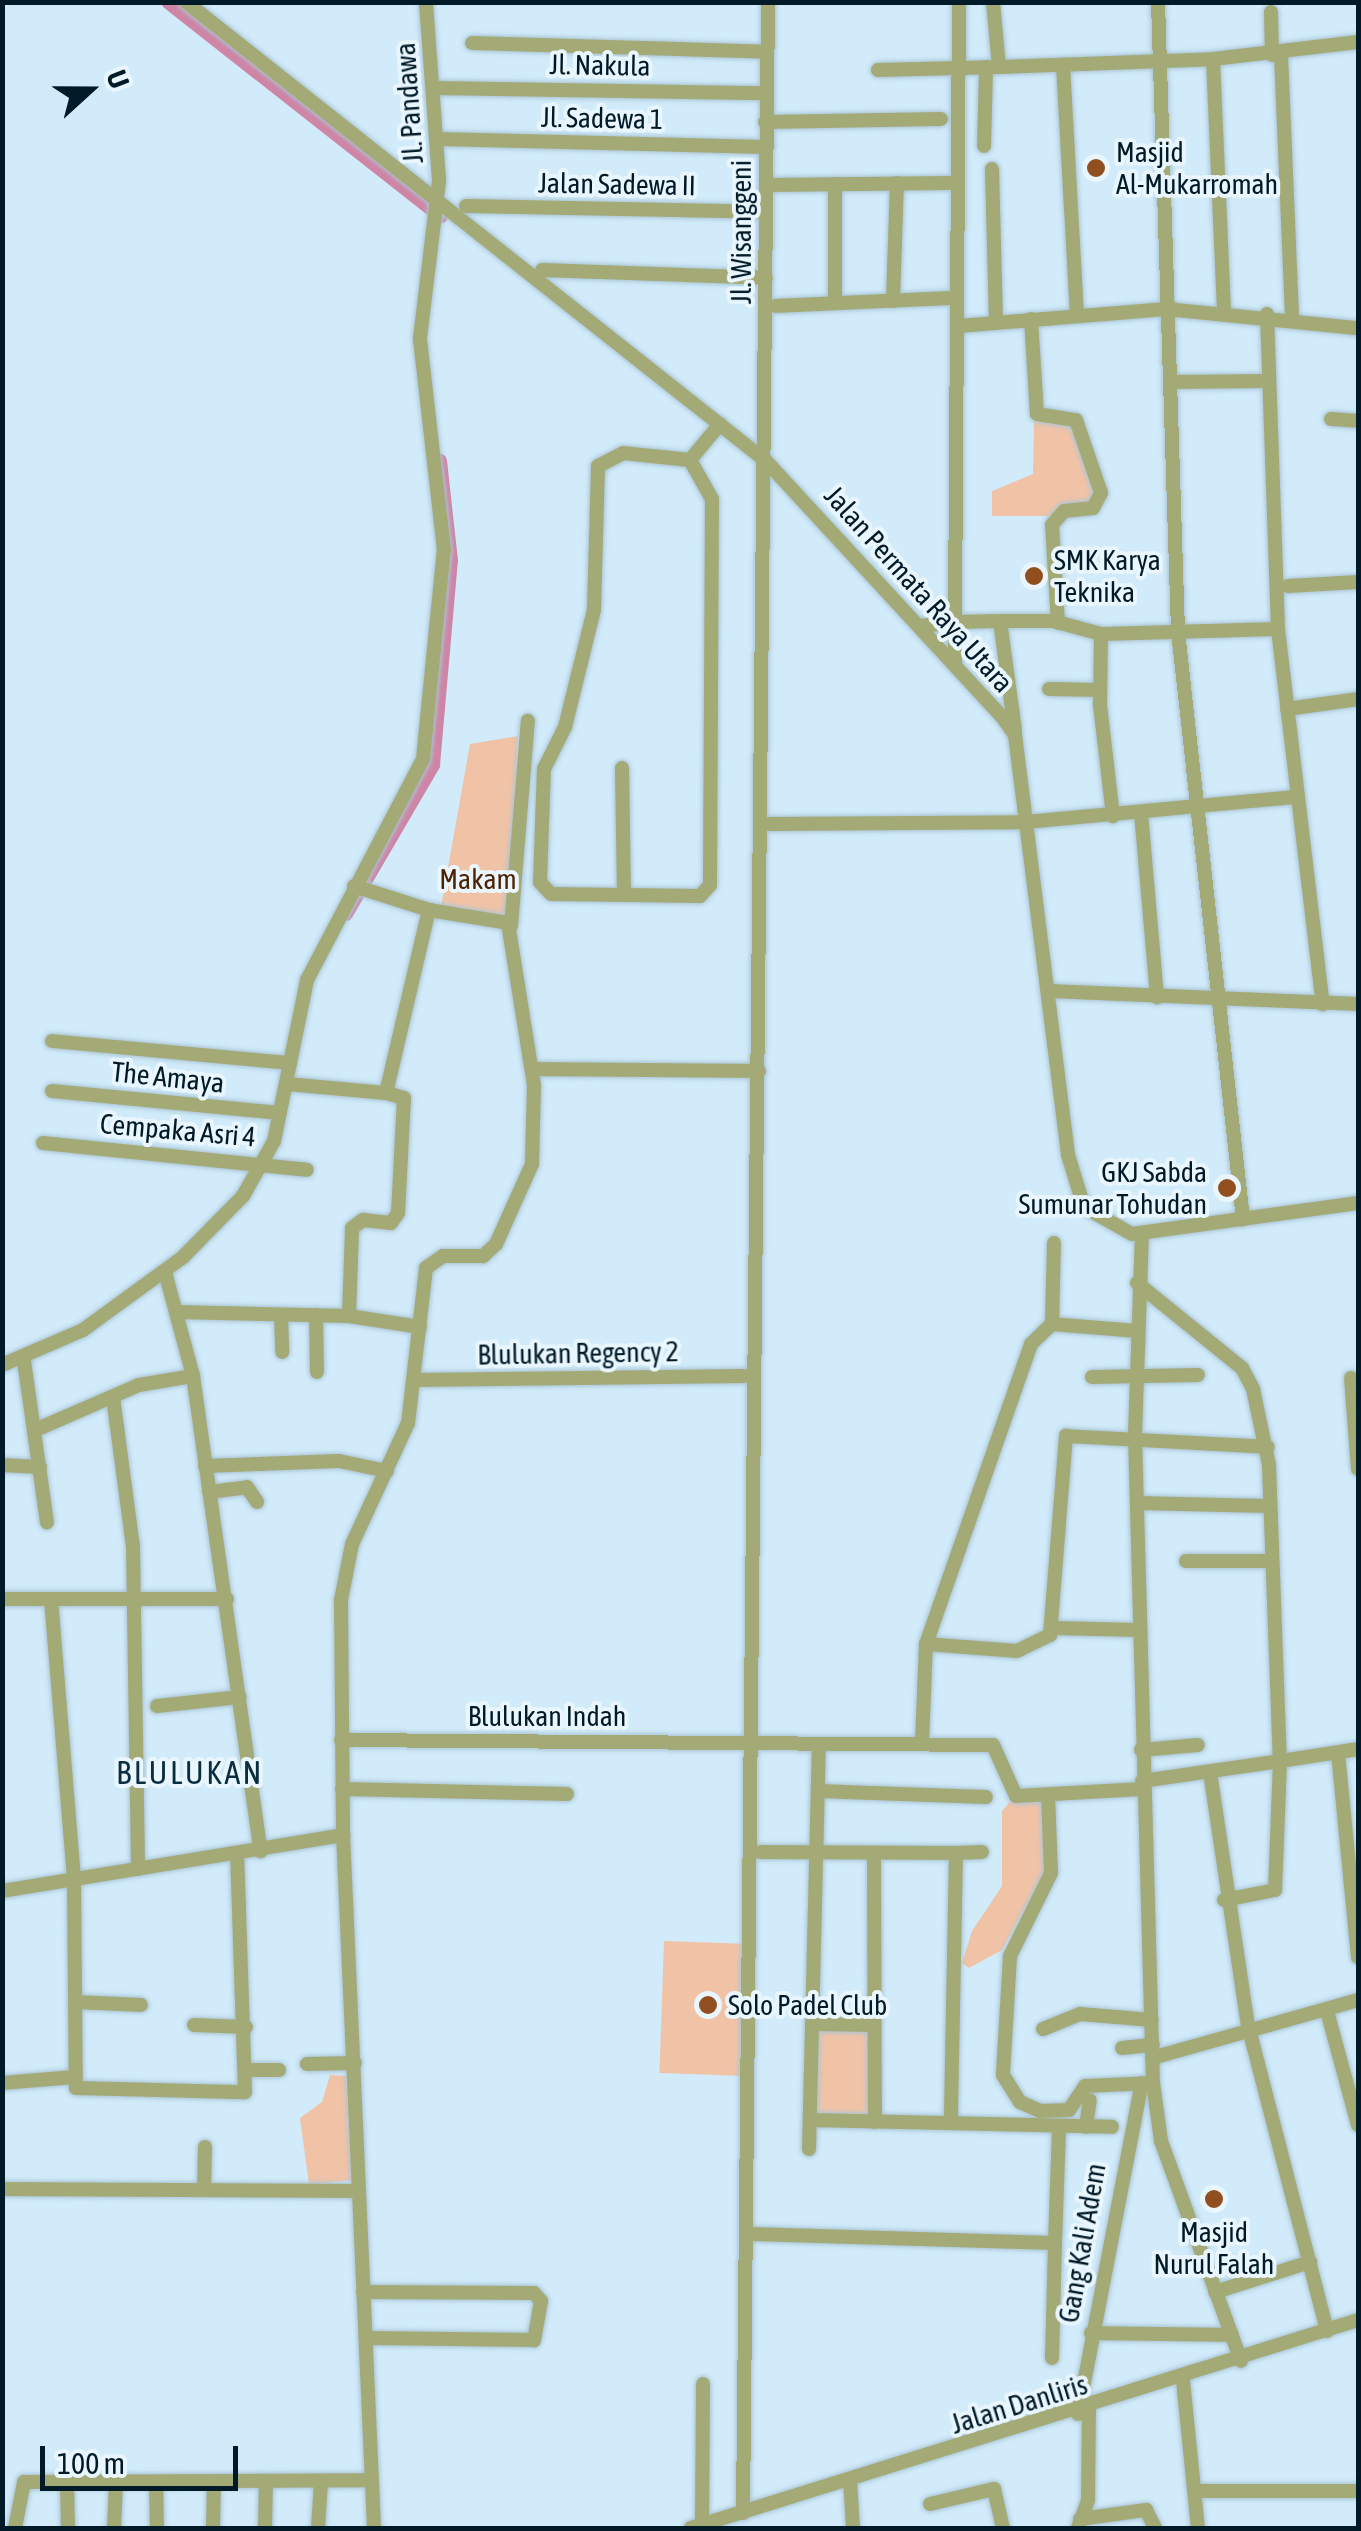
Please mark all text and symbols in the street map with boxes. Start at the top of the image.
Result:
north arrow [40,40,140,140]
street label: Jl. Pandawa [388,42,430,164]
street label: Jl. Nakula [549,47,651,83]
text: U [100,66,136,93]
street label: Jl. Sadewa 1 [541,100,663,136]
place label: Masjid Al-Mukarromah [1116,135,1278,201]
marker: Masjid Al-Mukarromah [1085,157,1107,179]
street label: Jl. Wisanggeni [724,160,758,304]
street label: Jalan Sadewa II [538,166,696,202]
street label: Jalan Permata Raya Utara [818,479,1020,699]
place label: SMK Karya Teknika [1054,543,1161,609]
marker: SMK Karya Teknika [1023,565,1045,587]
park label: Makam [439,862,517,896]
street label: The Amaya [110,1054,226,1100]
street label: Cempaka Asri 4 [99,1106,257,1154]
place label: GKJ Sabda Sumunar Tohudan [1019,1155,1207,1221]
marker: GKJ Sabda Sumunar Tohudan [1216,1177,1238,1199]
street label: Blulukan Regency 2 [477,1334,679,1372]
street label: Blulukan Indah [468,1699,626,1733]
district label: BLULUKAN [116,1754,264,1792]
place label: Solo Padel Club [728,1988,887,2022]
marker: Solo Padel Club [697,1994,719,2016]
street label: Gang Kali Adem [1051,2161,1113,2325]
marker: Masjid Nurul Falah [1203,2188,1225,2210]
place label: Masjid Nurul Falah [1154,2215,1274,2281]
street label: Jalan Danliris [947,2367,1091,2441]
scale bar [45,2426,242,2488]
text: 100 m [57,2446,125,2480]

